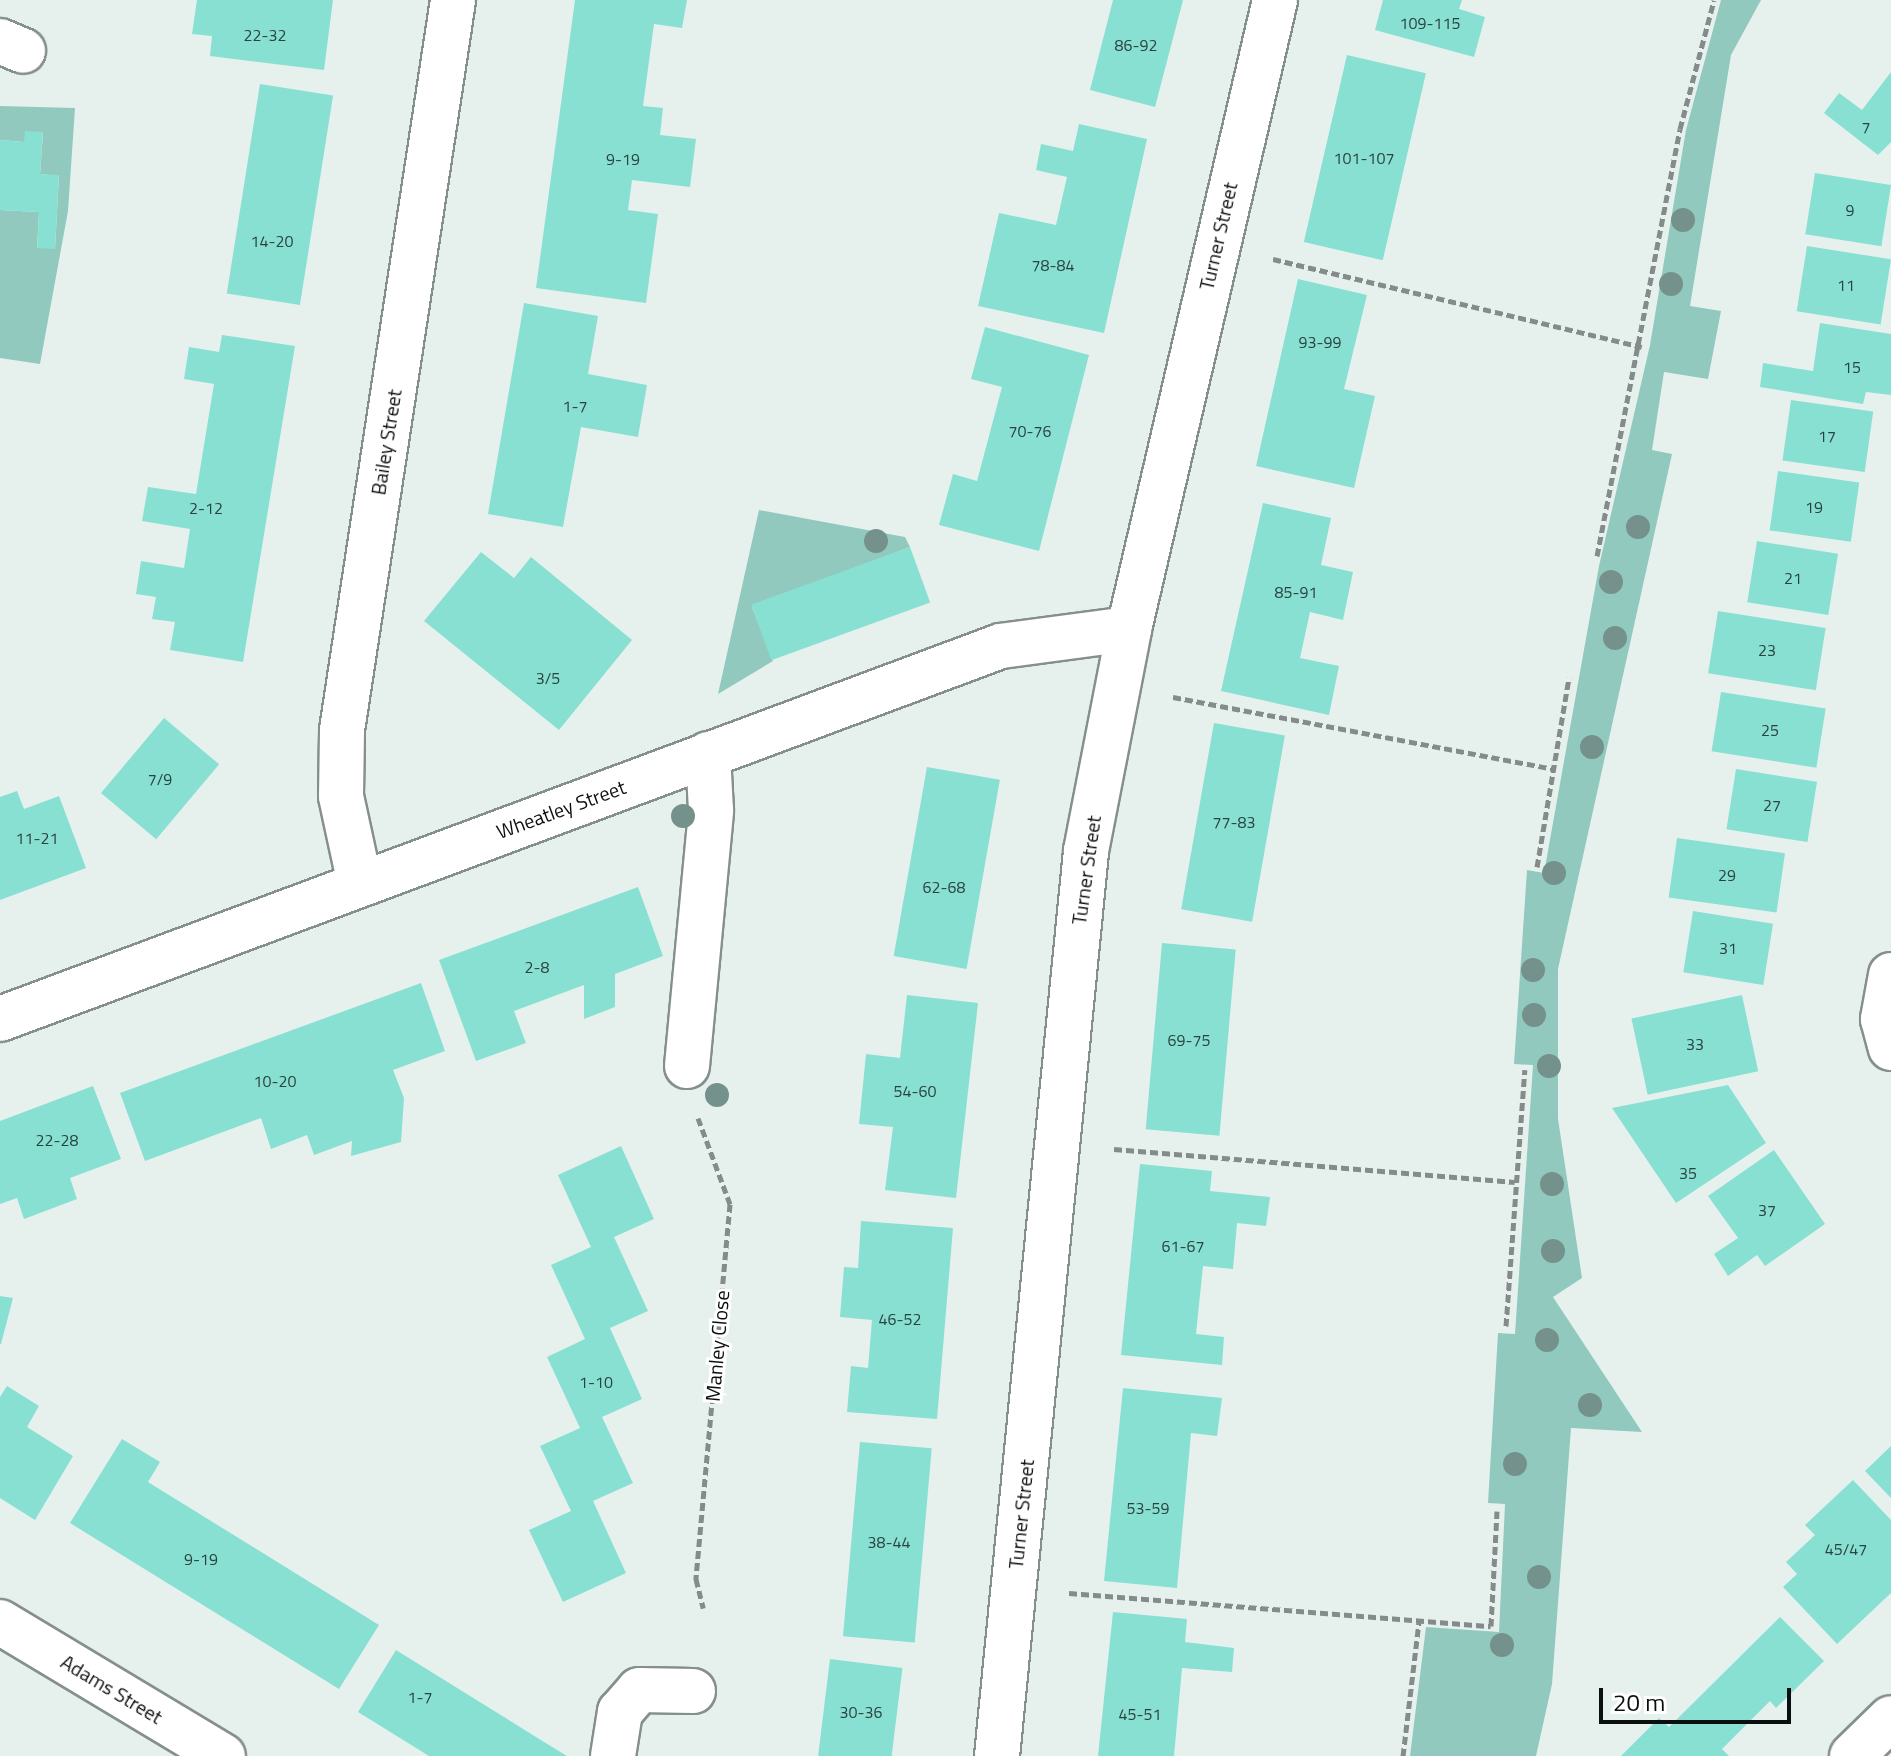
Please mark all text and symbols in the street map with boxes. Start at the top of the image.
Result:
house number: 109-115 [1400,13,1460,33]
house number: 22-32 [244,25,286,45]
house number: 86-92 [1115,35,1157,55]
house number: 7 [1862,117,1870,137]
house number: 101-107 [1334,148,1394,168]
house number: 9-19 [606,149,640,169]
street label: Turner Street [1194,180,1242,292]
house number: 9 [1846,200,1854,220]
house number: 14-20 [251,231,293,251]
house number: 78-84 [1032,255,1074,275]
house number: 11 [1837,275,1855,295]
house number: 93-99 [1299,332,1341,352]
house number: 15 [1843,357,1861,377]
street label: Bailey Street [366,387,406,497]
house number: 1-7 [563,396,587,416]
house number: 70-76 [1009,421,1051,441]
house number: 17 [1818,426,1836,446]
house number: 19 [1805,497,1823,517]
house number: 2-12 [189,498,223,518]
house number: 21 [1784,568,1802,588]
house number: 85-91 [1275,582,1317,602]
house number: 23 [1758,640,1776,660]
house number: 3/5 [536,668,560,688]
house number: 25 [1761,720,1779,740]
house number: 7/9 [148,769,172,789]
street label: Wheatley Street [493,775,629,843]
house number: 27 [1763,795,1781,815]
house number: 77-83 [1213,812,1255,832]
street label: Turner Street [1066,814,1106,926]
house number: 11-21 [16,828,58,848]
house number: 29 [1718,865,1736,885]
house number: 62-68 [923,877,965,897]
house number: 31 [1719,938,1737,958]
house number: 2-8 [525,957,549,977]
house number: 69-75 [1168,1030,1210,1050]
house number: 33 [1686,1034,1704,1054]
house number: 10-20 [254,1071,296,1091]
house number: 54-60 [894,1081,936,1101]
house number: 22-28 [36,1130,78,1150]
house number: 35 [1679,1163,1697,1183]
house number: 37 [1758,1200,1776,1220]
house number: 61-67 [1162,1236,1204,1256]
street label: Manley Close [700,1289,734,1403]
house number: 46-52 [879,1309,921,1329]
house number: 1-10 [579,1372,613,1392]
street label: Turner Street [1003,1458,1039,1570]
house number: 53-59 [1127,1498,1169,1518]
house number: 38-44 [868,1532,910,1552]
house number: 45/47 [1825,1539,1867,1559]
house number: 9-19 [184,1549,218,1569]
street label: Adams Street [57,1649,167,1729]
scale bar [1603,1672,1795,1722]
text: 20 m [1613,1684,1665,1720]
house number: 1-7 [408,1687,432,1707]
house number: 30-36 [840,1702,882,1722]
house number: 45-51 [1119,1704,1161,1724]

